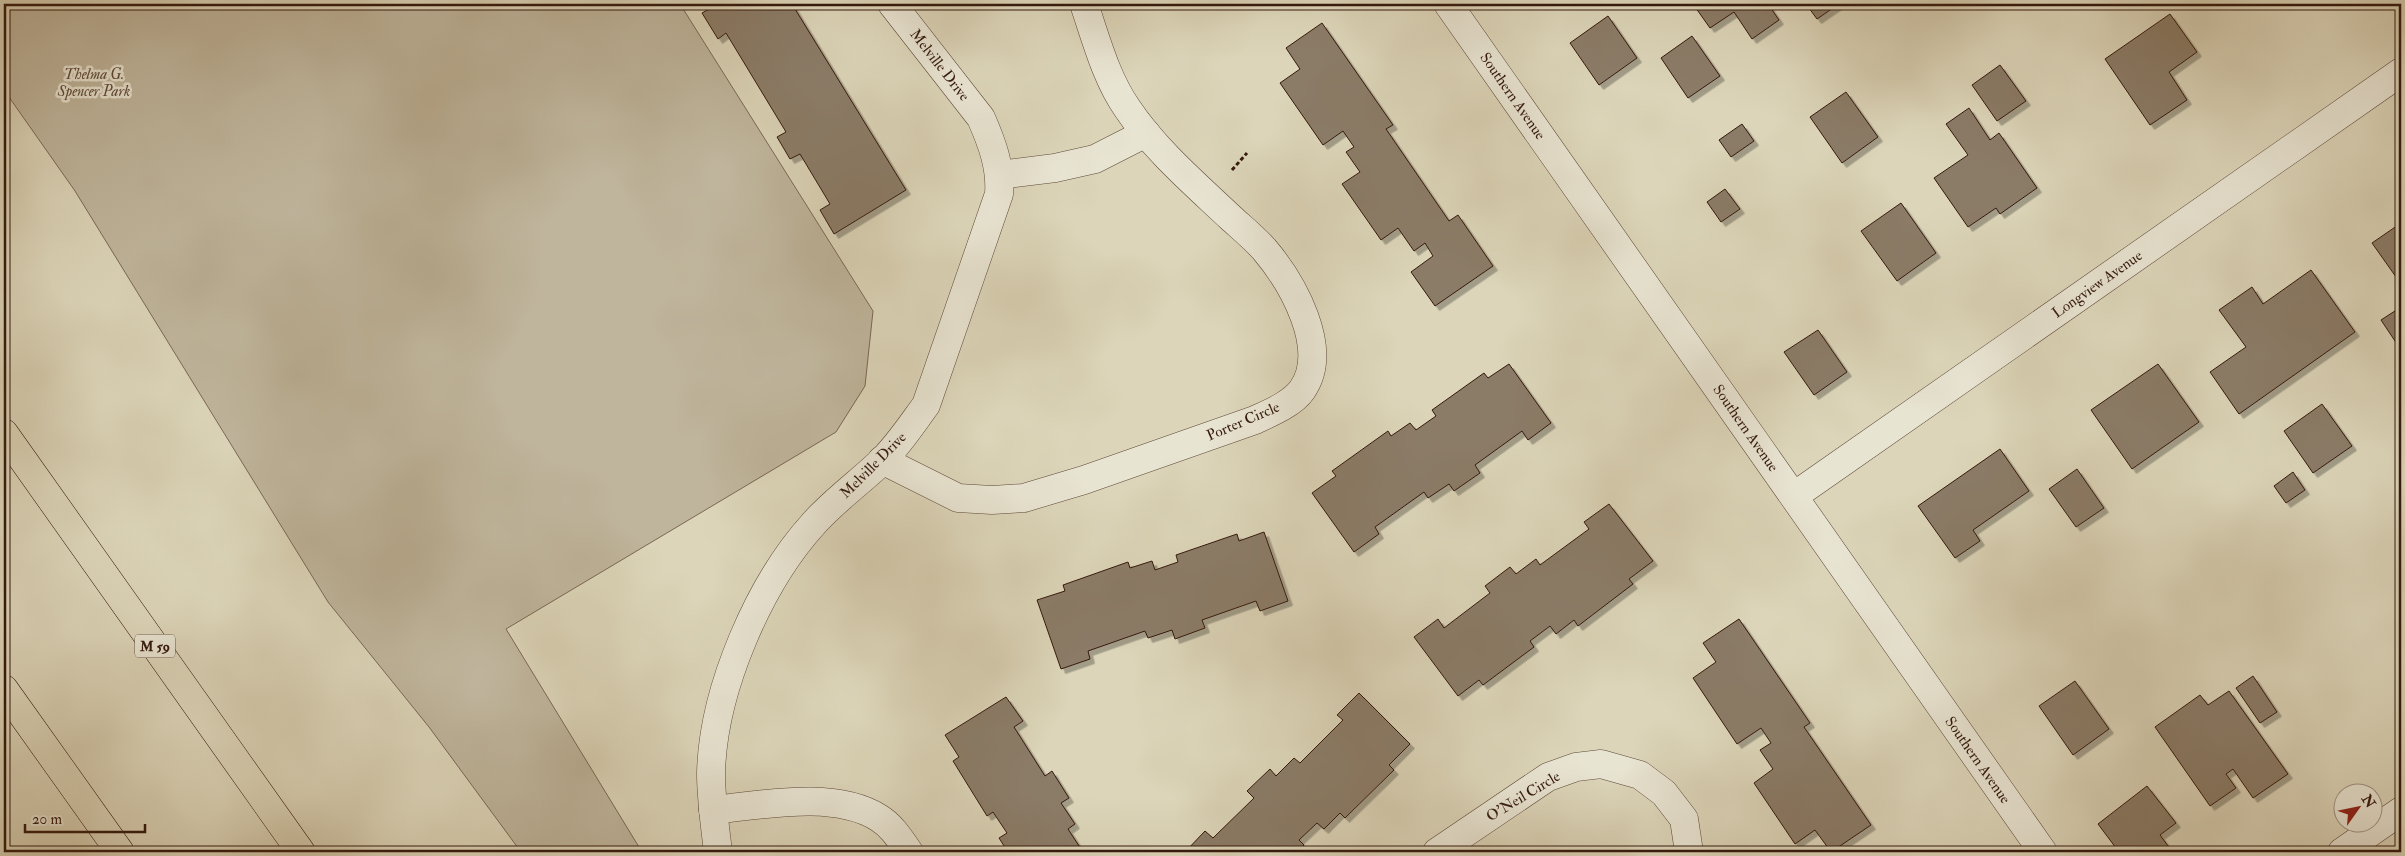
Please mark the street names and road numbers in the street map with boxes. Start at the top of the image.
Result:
street label: Melville Drive [906,26,974,105]
street label: Southern Avenue [1476,49,1550,144]
street label: Longview Avenue [2048,246,2146,323]
street label: Southern Avenue [1709,381,1783,476]
street label: Porter Circle [1204,398,1283,445]
street label: Melville Drive [836,428,911,503]
road number: M 59 [135,634,175,658]
street label: Southern Avenue [1941,713,2015,808]
street label: O'Neil Circle [1483,767,1564,826]

